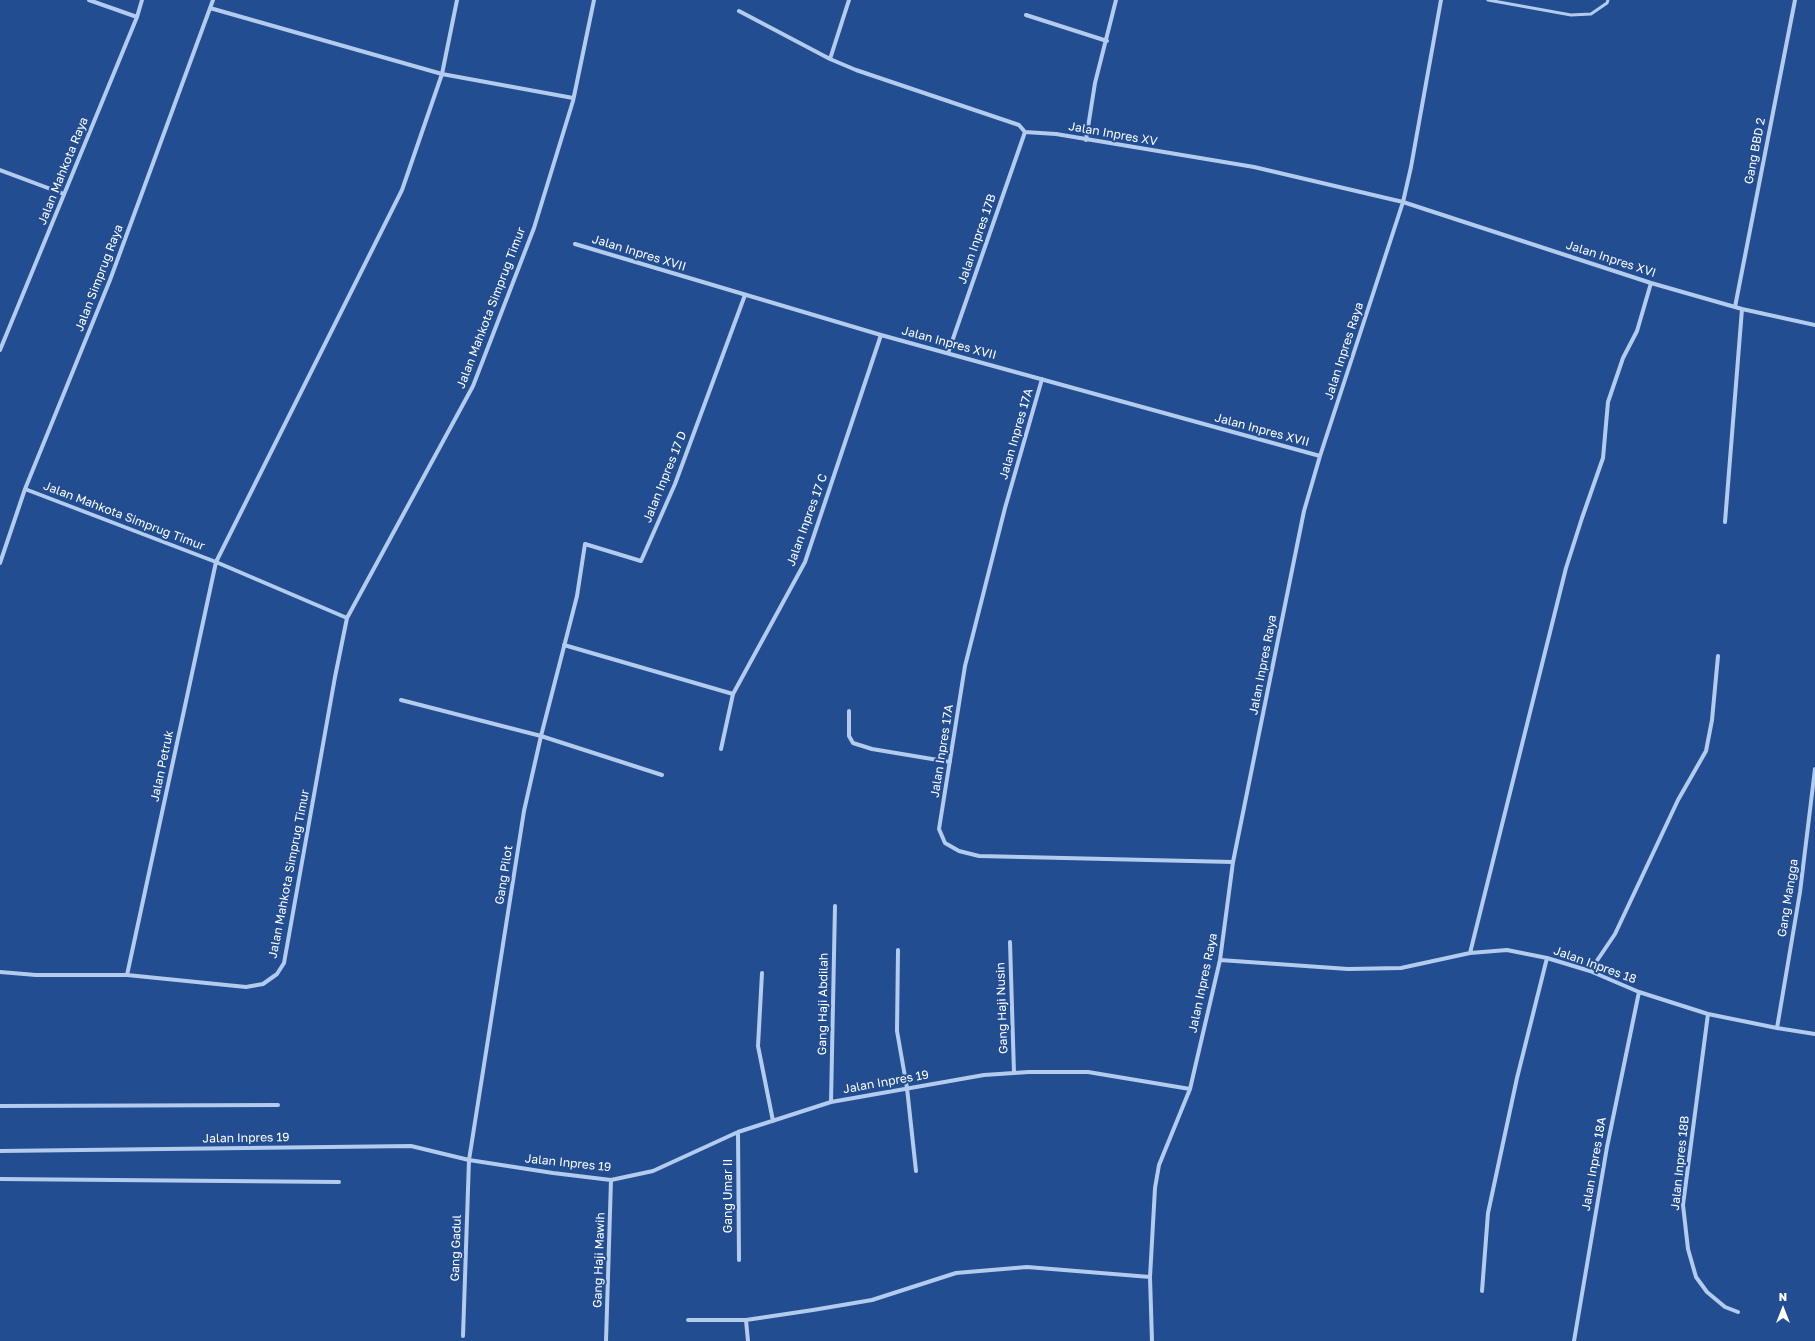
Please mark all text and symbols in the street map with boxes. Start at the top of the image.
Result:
street label: Jalan Mahkota Raya [35,115,91,227]
street label: Gang BBD 2 [1741,117,1769,185]
street label: Jalan Inpres XV [1067,119,1159,149]
street label: Jalan Inpres 17B [955,192,999,286]
street label: Jalan Simprug Raya [72,222,126,334]
street label: Jalan Mahkota Simprug Timur [454,225,528,391]
street label: Jalan Inpres XVII [590,232,688,274]
street label: Jalan Inpres XVI [1564,238,1658,280]
street label: Jalan Inpres Raya [1321,300,1367,402]
street label: Jalan Inpres XVII [900,323,998,363]
street label: Jalan Inpres 17A [996,387,1036,481]
street label: Jalan Inpres XVII [1213,410,1311,450]
street label: Jalan Inpres 17 D [640,429,690,525]
street label: Jalan Inpres 17 C [784,472,830,568]
street label: Jalan Mahkota Simprug Timur [41,479,207,553]
street label: Jalan Inpres Raya [1246,614,1280,716]
street label: Jalan Inpres 17A [928,703,956,799]
street label: Jalan Petruk [147,729,177,803]
street label: Jalan Mahkota Simprug Timur [266,788,312,960]
street label: Gang Pilot [492,844,516,906]
street label: Gang Mangga [1775,858,1801,938]
street label: Jalan Inpres Raya [1185,932,1221,1034]
street label: Jalan Inpres 18 [1552,943,1638,987]
street label: Gang Haji Abdilah [815,953,831,1055]
street label: Gang Haji Nusin [993,962,1011,1054]
street label: Jalan Inpres 19 [842,1067,930,1097]
street label: Jalan Inpres 18B [1668,1115,1692,1211]
street label: Jalan Inpres 18A [1579,1116,1609,1212]
street label: Jalan Inpres 19 [202,1130,290,1146]
street label: Jalan Inpres 19 [524,1151,612,1175]
street label: Gang Umar II [721,1159,735,1233]
street label: Gang Haji Mawih [590,1212,608,1308]
street label: Gang Gadul [448,1214,464,1282]
north arrow [1763,1289,1803,1329]
text: N [1779,1290,1787,1303]

